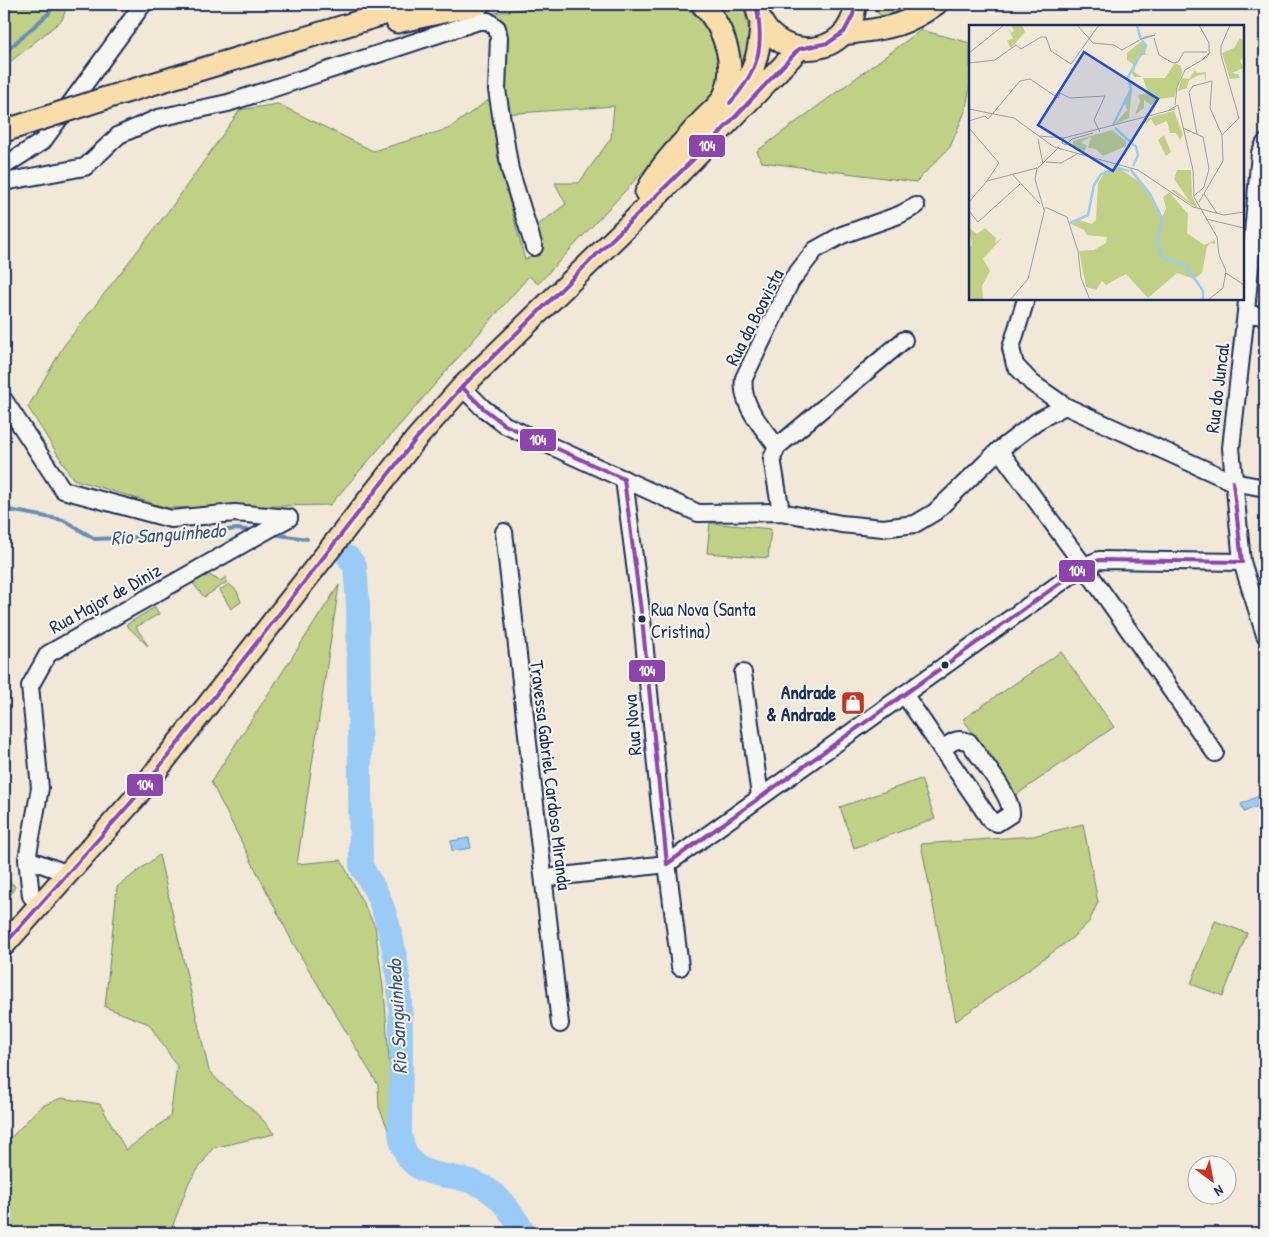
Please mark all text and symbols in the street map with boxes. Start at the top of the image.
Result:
inset map [969,25,1244,300]
line badge: 104 [688,134,726,158]
text: 104 [699,136,716,155]
street label: Rua da Boavista [719,264,790,370]
street label: Rua do Juncal [1199,341,1236,435]
line badge: 104 [519,428,557,452]
text: 104 [530,430,547,449]
water label: Rio Sanguinhedo [110,516,228,552]
street label: Rua Major de Diniz [44,557,166,639]
line badge: 104 [1058,559,1096,583]
text: 104 [1069,561,1086,580]
place label: Rua Nova (Santa Cristina) [651,597,756,644]
marker: Rua Nova (Santa Cristina) [637,614,647,624]
street label: Travessa Gabriel Cardoso Miranda [524,658,578,892]
line badge: 104 [628,659,666,683]
unlabelled marker [940,660,950,670]
text: 104 [639,661,656,680]
place label: Andrade & Andrade [767,679,836,727]
shop icon: Andrade & Andrade [840,690,866,716]
street label: Rua Nova [616,693,648,756]
line badge: 104 [126,773,164,797]
text: 104 [137,775,154,794]
water label: Rio Sanguinhedo [380,957,414,1075]
north arrow [1186,1154,1236,1204]
text: N [1210,1181,1227,1202]

